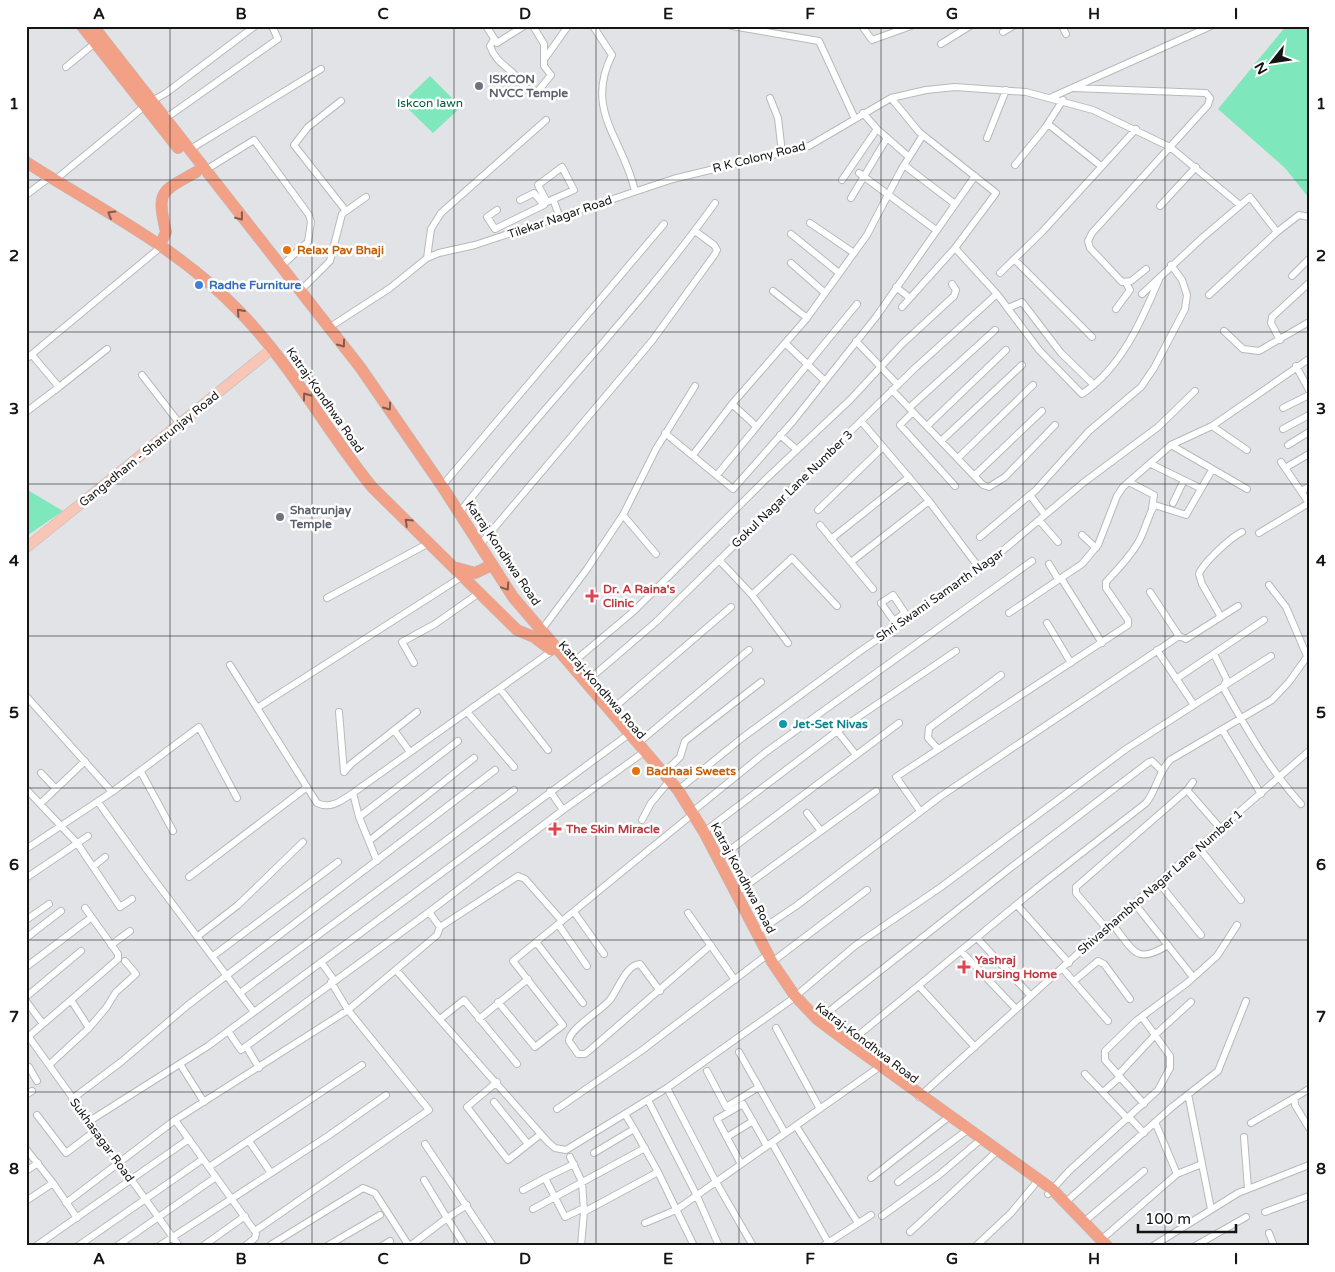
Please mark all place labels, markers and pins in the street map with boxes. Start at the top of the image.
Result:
place label: ISKCON NVCC Temple [489,72,568,101]
marker: ISKCON NVCC Temple [473,80,485,92]
place label: Relax Pav Bhaji [297,243,384,258]
marker: Relax Pav Bhaji [281,244,293,256]
place label: Radhe Furniture [209,278,301,292]
marker: Radhe Furniture [193,279,205,291]
place label: Shatrunjay Temple [289,503,352,532]
marker: Shatrunjay Temple [274,511,286,523]
place label: Dr. A Raina's Clinic [603,582,675,610]
marker: Dr. A Raina's Clinic [585,589,599,603]
place label: Jet-Set Nivas [792,717,868,731]
marker: Jet-Set Nivas [777,718,789,730]
place label: Badhaai Sweets [646,764,736,778]
marker: Badhaai Sweets [630,765,642,777]
marker: The Skin Miracle [548,822,562,836]
place label: The Skin Miracle [565,822,660,836]
place label: Yashraj Nursing Home [975,953,1057,982]
marker: Yashraj Nursing Home [957,960,971,974]

